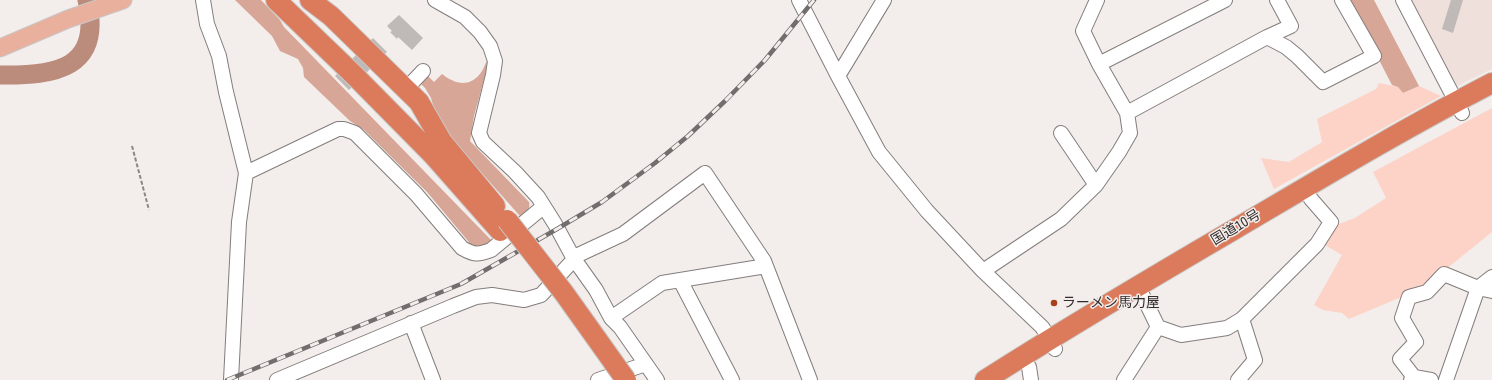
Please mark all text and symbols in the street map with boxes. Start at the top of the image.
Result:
street label: 国道10号 [1208,207,1264,249]
place label: ラーメン馬力屋 [1062,295,1160,311]
marker: ラーメン馬力屋 [1049,298,1059,308]

